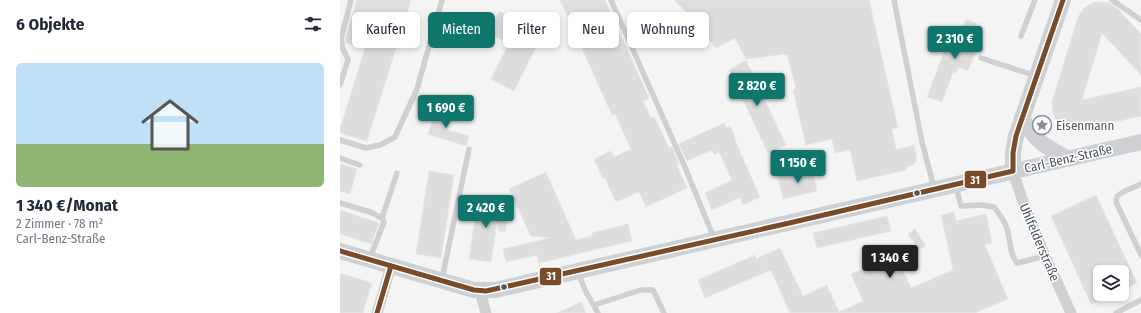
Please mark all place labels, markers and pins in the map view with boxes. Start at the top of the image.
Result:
pin: 2 310 € [918,26,992,60]
pin: 2 820 € [720,73,794,107]
pin: 1 690 € [409,95,483,129]
place icon: Eisenmann [1031,114,1053,136]
place label: Eisenmann [1056,118,1114,133]
pin: 1 150 € [761,150,835,184]
unlabelled marker [912,188,922,198]
pin: 2 420 € [449,195,523,229]
pin: 1 340 € [853,245,927,279]
unlabelled marker [499,282,509,292]

